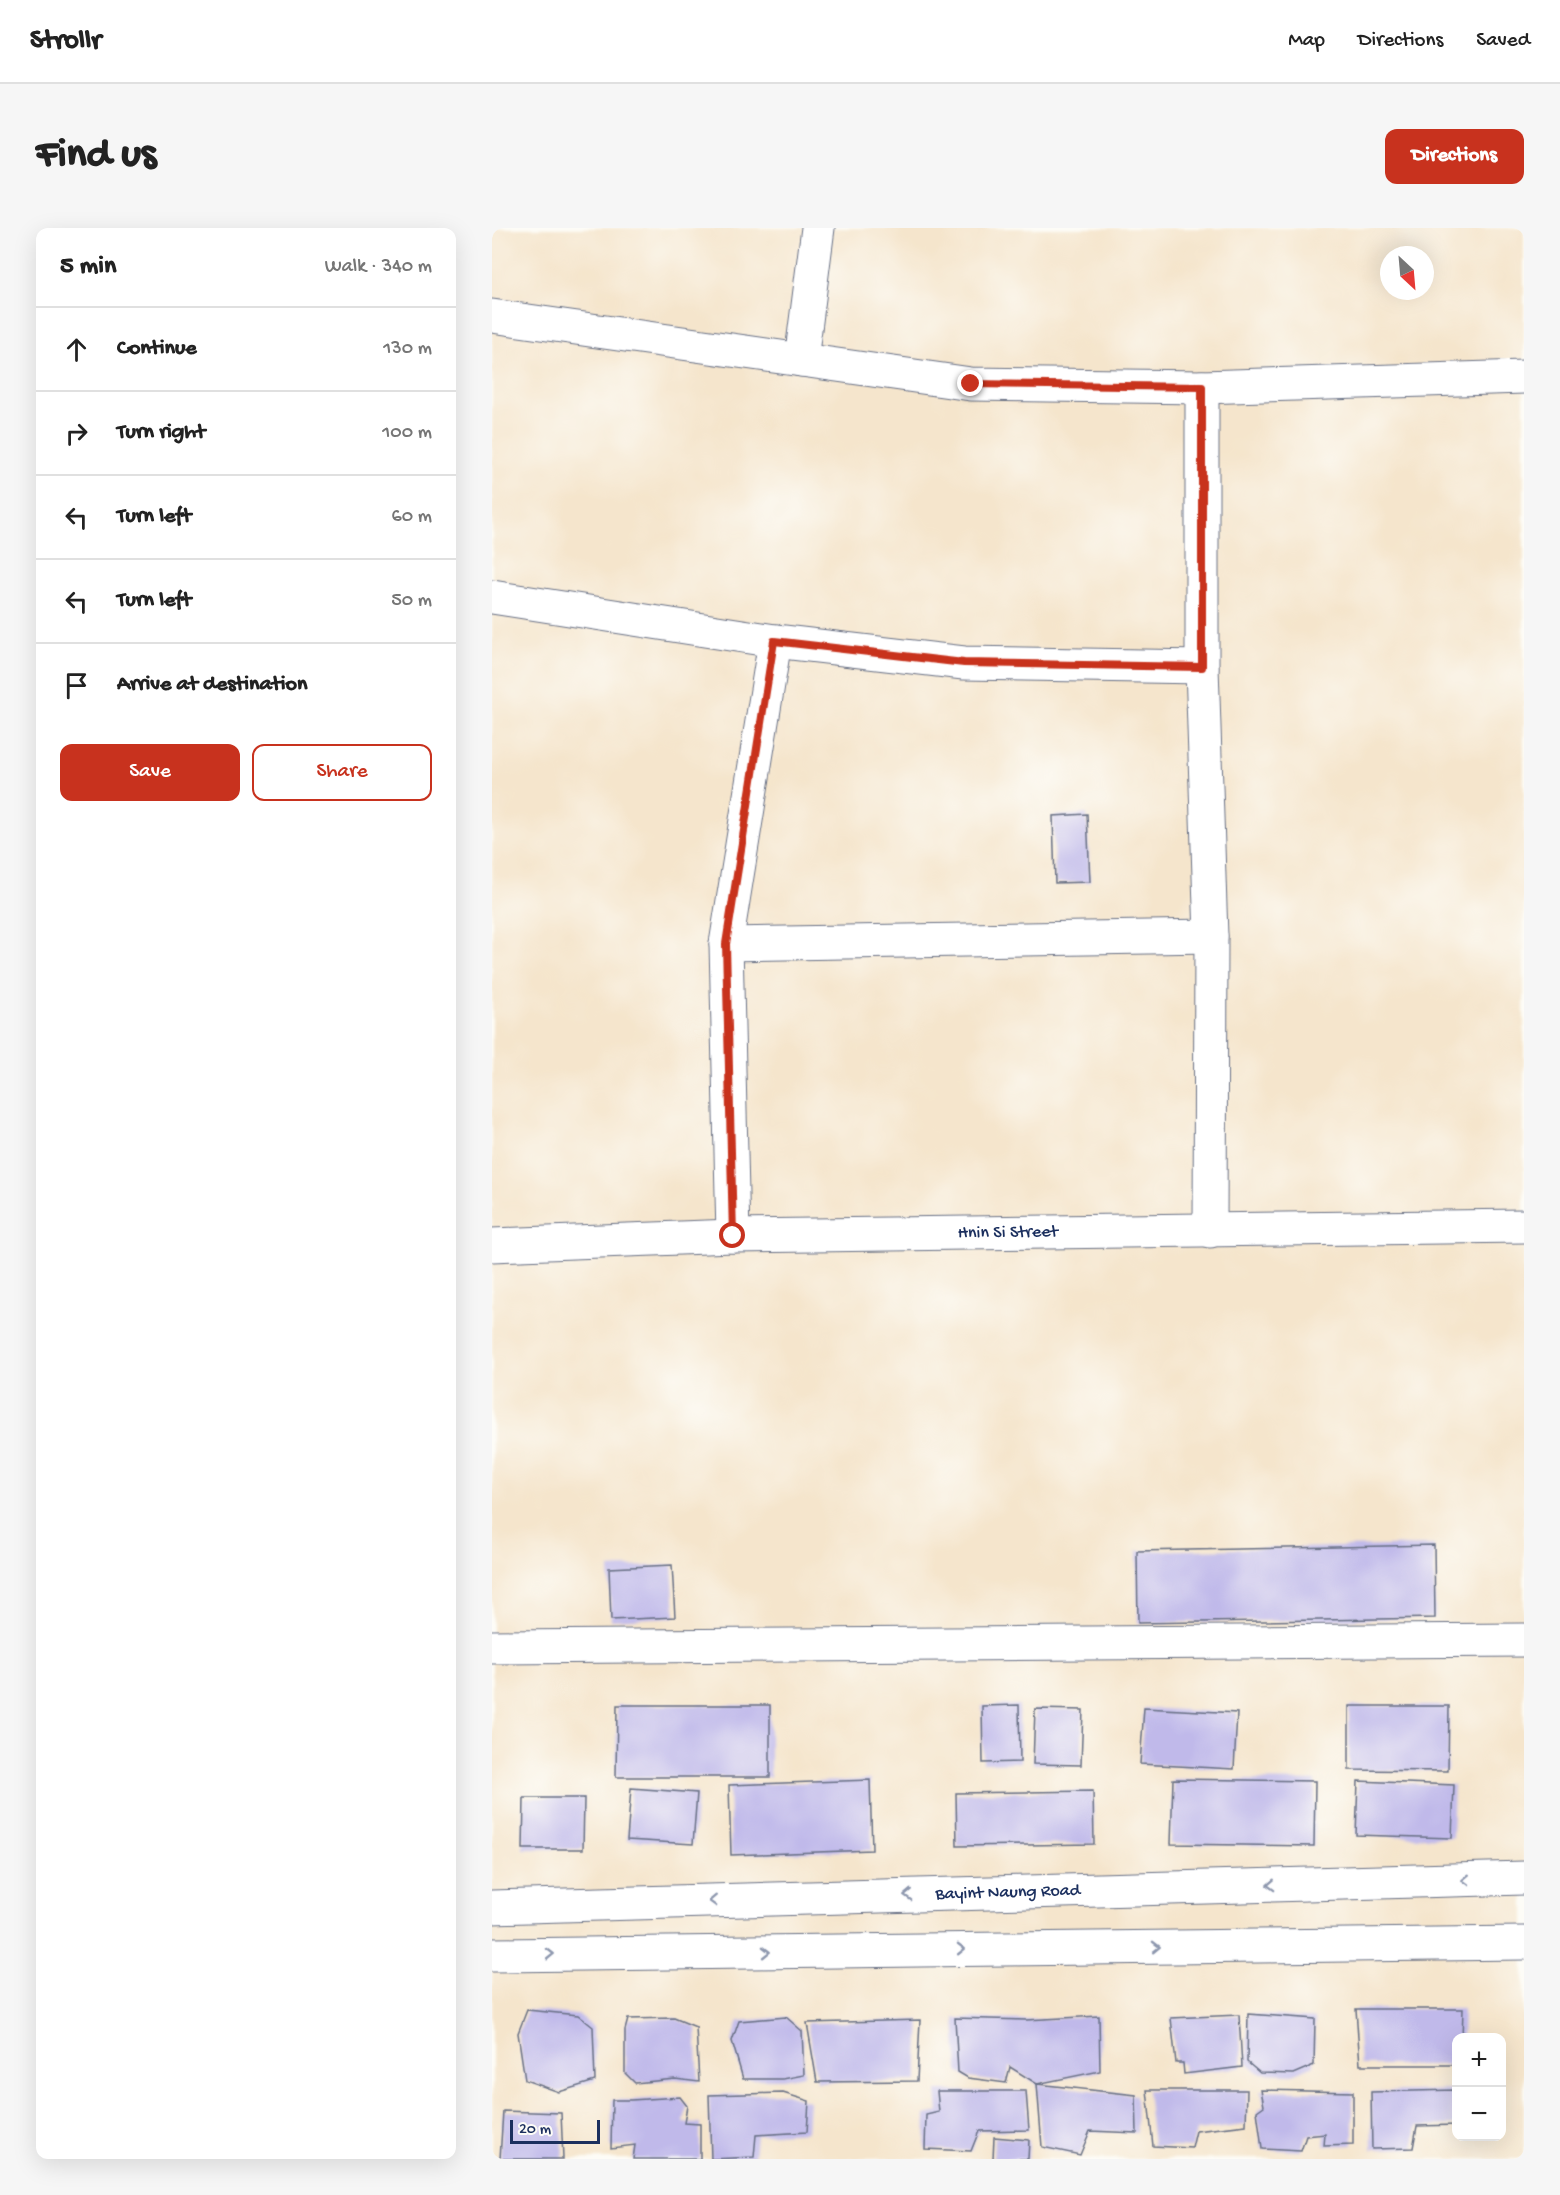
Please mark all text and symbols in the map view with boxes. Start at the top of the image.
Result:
text: Strollr [30,25,101,58]
text: Map [1288,29,1325,54]
text: Directions [1358,29,1443,54]
text: Saved [1476,29,1530,54]
button: Directions [1385,129,1524,184]
text: Find us [36,132,156,181]
north arrow [1380,246,1434,300]
text: 5 min [60,252,116,283]
text: Walk · 340 m [325,256,432,279]
icon: ahead [60,333,93,366]
text: Continue [117,336,197,362]
text: 130 m [383,338,432,361]
route end [957,370,983,396]
icon: right [60,417,93,450]
text: Turn right [117,420,205,446]
text: 100 m [382,422,432,445]
icon: left [60,501,93,534]
text: Turn left [117,504,191,530]
text: 60 m [392,506,432,529]
icon: left [60,585,93,618]
text: Turn left [117,588,191,614]
text: 50 m [391,590,432,613]
icon: arrive [60,669,93,702]
text: Arrive at destination [117,672,307,698]
button: Save [60,744,240,801]
button: Share [252,744,432,801]
street label: Hnin Si Street [958,1221,1060,1244]
route start [719,1222,745,1248]
one-way arrow [1461,1873,1470,1886]
one-way arrow [1266,1879,1275,1892]
street label: Bayint Naung Road [934,1880,1082,1905]
one-way arrow [903,1889,912,1902]
one-way arrow [708,1895,717,1907]
one-way arrow [1152,1941,1161,1953]
one-way arrow [957,1943,966,1955]
one-way arrow [762,1945,771,1958]
one-way arrow [546,1948,555,1960]
map controls [1452,2033,1506,2141]
button: + [1452,2033,1506,2087]
button: − [1452,2087,1506,2141]
scale bar [510,2117,600,2144]
text: 20 m [519,2121,551,2140]

